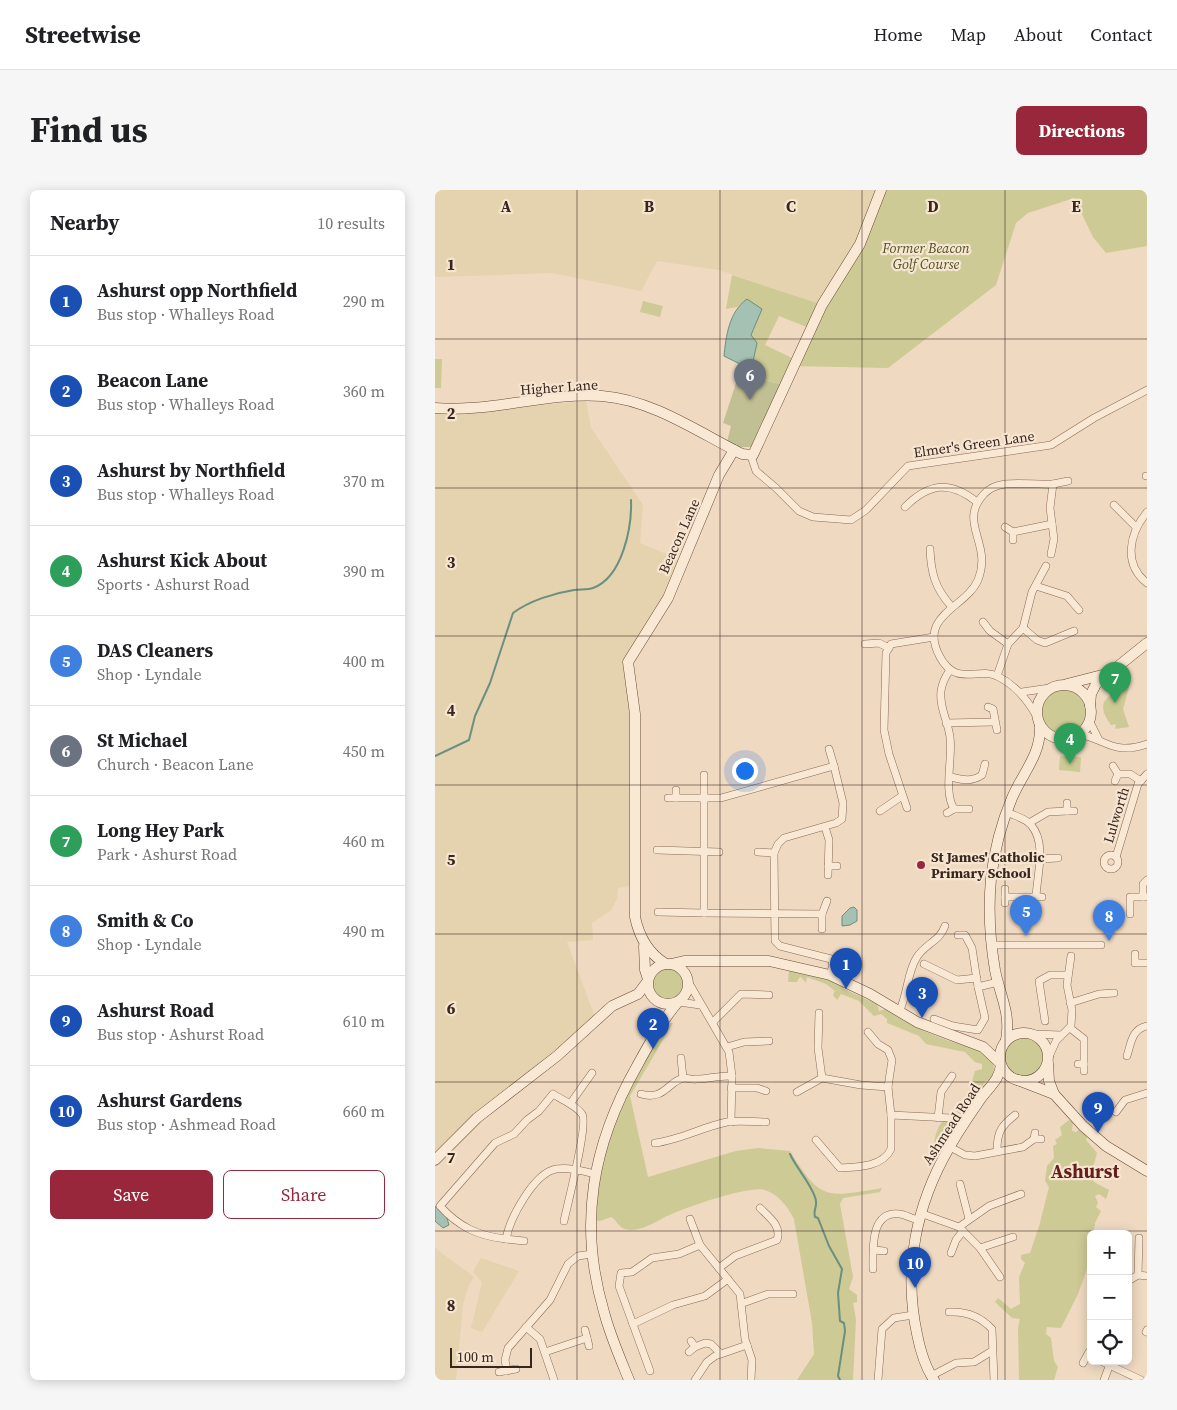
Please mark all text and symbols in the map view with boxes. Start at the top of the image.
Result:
text: Streetwise [25,18,141,51]
text: Home [874,22,923,47]
text: Map [951,22,986,47]
text: About [1014,22,1062,47]
text: Contact [1090,22,1152,47]
text: Find us [30,106,148,154]
button: Directions [1016,106,1147,155]
text: A [501,195,512,217]
text: B [644,195,655,217]
text: C [786,195,796,217]
text: D [927,195,939,217]
text: E [1071,195,1081,217]
text: Nearby [50,208,120,237]
text: 10 results [317,212,385,234]
park label: Former Beacon Golf Course [881,238,970,274]
text: 1 [447,253,455,275]
text: Ashurst opp Northfield [97,277,297,303]
text: 1 [62,290,70,312]
text: 290 m [343,290,385,312]
text: Bus stop · Whalleys Road [97,303,274,325]
pin: 6 [734,359,766,400]
text: Beacon Lane [97,367,208,393]
street label: Higher Lane [519,374,599,400]
text: 2 [62,380,70,402]
text: 360 m [343,380,385,402]
text: Bus stop · Whalleys Road [97,393,274,415]
text: 2 [447,402,456,424]
street label: Elmer's Green Lane [912,426,1036,462]
text: Ashurst by Northfield [97,457,285,483]
text: 3 [62,470,70,492]
text: 370 m [343,470,385,492]
text: Bus stop · Whalleys Road [97,483,274,505]
street label: Beacon Lane [654,495,704,577]
text: Ashurst Kick About [97,547,267,573]
text: 3 [447,551,456,573]
text: 4 [62,560,70,582]
text: 390 m [343,560,385,582]
text: Sports · Ashurst Road [97,573,250,595]
text: DAS Cleaners [97,637,213,663]
text: 5 [62,650,70,672]
text: 400 m [343,650,385,672]
pin: 7 [1099,662,1131,703]
text: Shop · Lyndale [97,663,202,685]
text: 4 [447,699,456,721]
pin: 4 [1054,723,1086,764]
text: St Michael [97,727,188,753]
text: 6 [62,740,70,762]
text: 450 m [343,740,385,762]
text: Church · Beacon Lane [97,753,254,775]
your location [732,758,758,784]
street label: Lulworth [1098,785,1134,845]
text: Long Hey Park [97,817,224,843]
text: 7 [62,830,70,852]
text: 460 m [343,830,385,852]
text: Park · Ashurst Road [97,843,237,865]
place label: St James' Catholic Primary School [931,847,1045,883]
text: 5 [447,848,456,870]
marker: St James' Catholic Primary School [915,859,927,871]
pin: 5 [1010,895,1042,936]
pin: 8 [1093,900,1125,941]
text: Smith & Co [97,907,193,933]
text: 8 [62,920,70,942]
text: 490 m [343,920,385,942]
text: Shop · Lyndale [97,933,202,955]
pin: 1 [830,948,862,989]
pin: 3 [906,977,938,1018]
text: Ashurst Road [97,997,214,1023]
text: 6 [447,997,456,1019]
pin: 2 [637,1008,669,1049]
text: 9 [62,1010,70,1032]
text: 610 m [343,1010,385,1032]
text: Bus stop · Ashurst Road [97,1023,264,1045]
street label: Ashmead Road [917,1079,985,1169]
text: Ashurst Gardens [97,1087,242,1113]
pin: 9 [1082,1092,1114,1133]
text: 10 [57,1100,75,1122]
text: 660 m [343,1100,385,1122]
text: Bus stop · Ashmead Road [97,1113,276,1135]
text: 7 [447,1146,456,1168]
district label: Ashurst [1051,1158,1119,1184]
button: Save [50,1170,213,1219]
button: Share [223,1170,385,1219]
map controls [1087,1230,1132,1365]
button: + [1087,1230,1132,1275]
pin: 10 [899,1247,931,1288]
button: − [1087,1275,1132,1320]
text: 8 [447,1294,455,1316]
button: locate [1087,1320,1132,1365]
scale bar [450,1345,533,1368]
text: 100 m [457,1347,494,1367]

